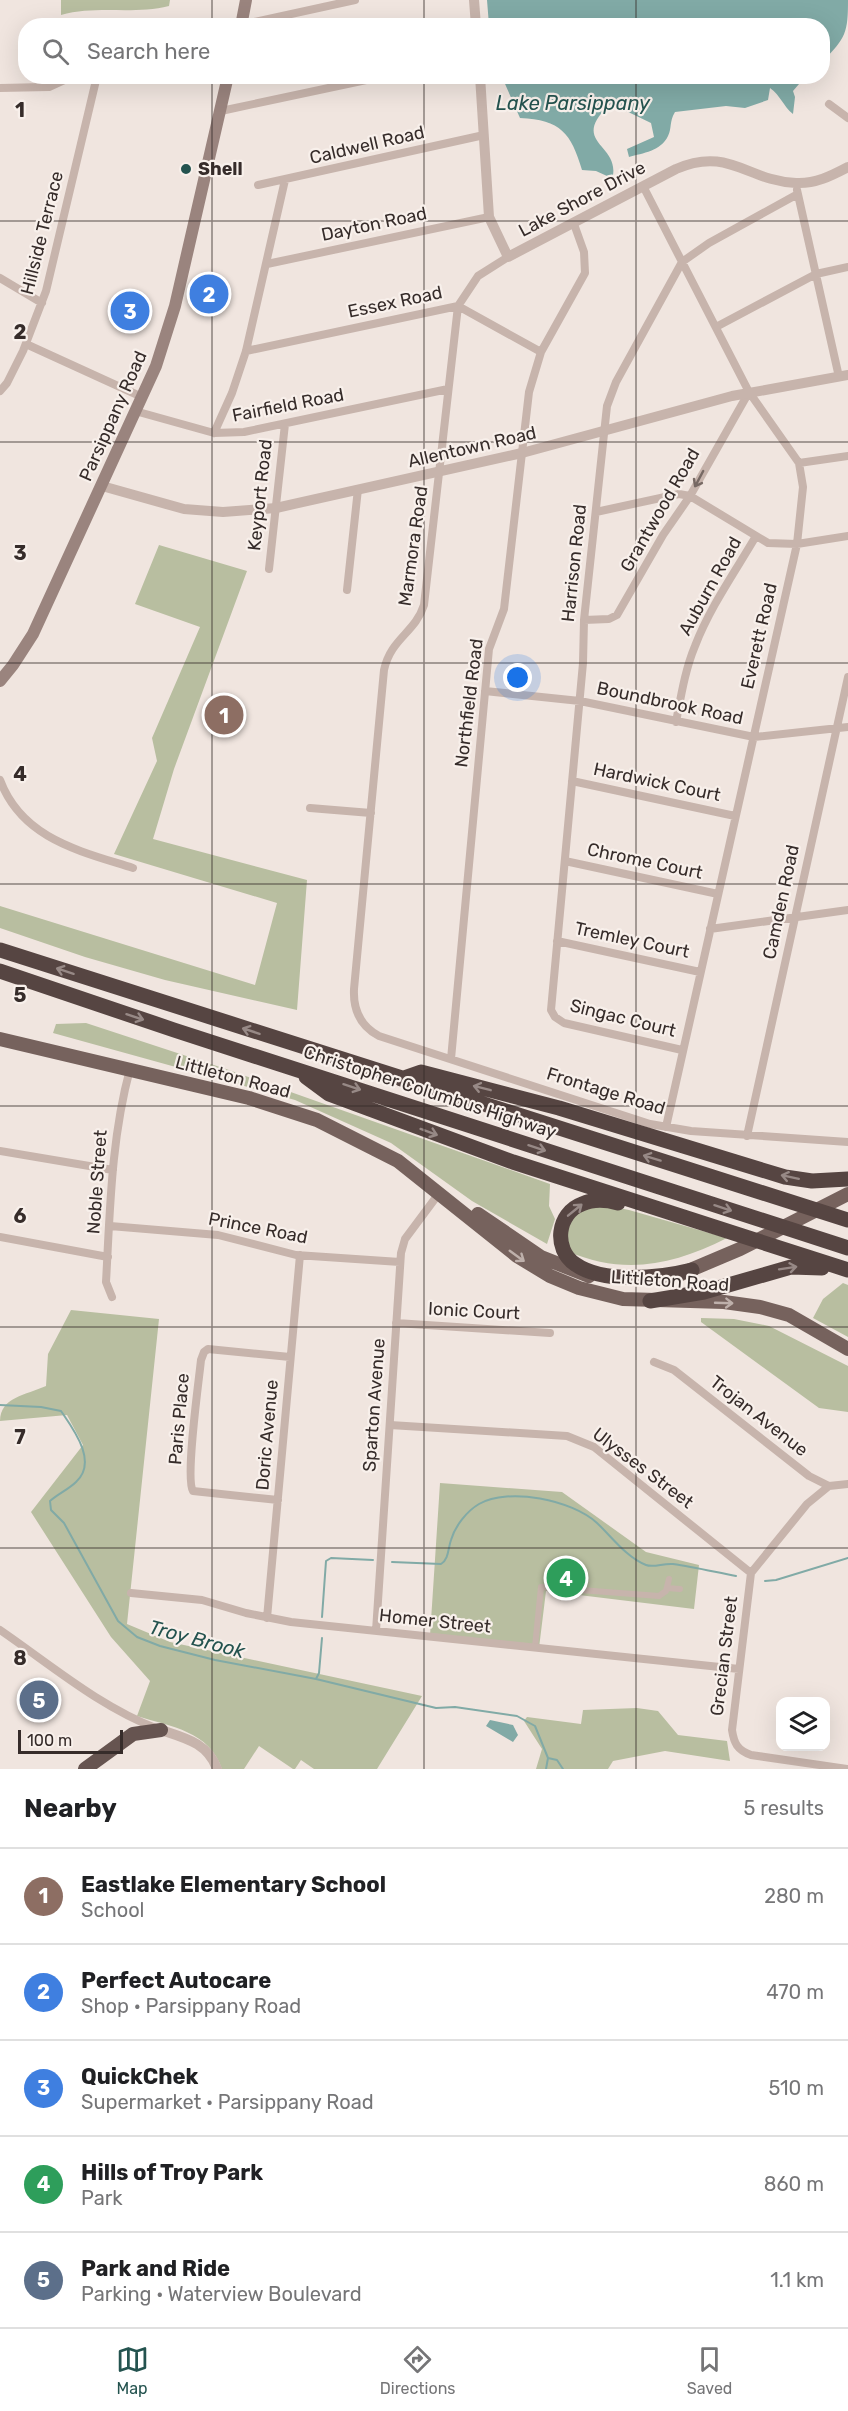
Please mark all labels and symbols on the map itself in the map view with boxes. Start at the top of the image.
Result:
water label: Lake Parsippany [496,91,651,115]
text: 1 [15,98,25,122]
street label: Caldwell Road [307,121,427,169]
street label: Lake Shore Drive [515,156,649,242]
place label: Shell [198,158,243,180]
marker: Shell [179,162,193,176]
street label: Hillside Terrace [16,169,68,297]
street label: Dayton Road [319,202,429,246]
pin: 2 [190,272,228,316]
street label: Essex Road [346,281,444,323]
pin: 3 [110,288,150,334]
text: 2 [14,320,27,344]
street label: Parsippany Road [74,347,152,485]
street label: Fairfield Road [230,383,346,427]
street label: Allentown Road [406,422,538,472]
street label: Keyport Road [243,438,277,552]
street label: Grantwood Road [616,444,704,576]
one-way arrow [693,470,705,487]
street label: Marmora Road [394,485,432,607]
street label: Harrison Road [557,503,591,623]
street label: Auburn Road [674,533,746,639]
text: 3 [13,541,27,565]
street label: Everett Road [736,581,782,691]
street label: Northfield Road [450,637,488,769]
your location [503,663,532,692]
street label: Boundbrook Road [595,677,745,729]
pin: 1 [204,692,244,738]
street label: Hardwick Court [591,758,723,806]
text: 4 [13,762,27,786]
street label: Chrome Court [585,838,705,884]
street label: Camden Road [758,843,804,961]
street label: Tremley Court [573,917,691,963]
one-way arrow [56,965,75,976]
text: 5 [14,983,27,1007]
street label: Singac Court [568,994,678,1042]
one-way arrow [125,1012,144,1023]
one-way arrow [242,1025,261,1036]
street label: Christopher Columbus Highway [301,1041,559,1143]
street label: Littleton Road [173,1051,293,1103]
street label: Frontage Road [544,1063,668,1119]
one-way arrow [472,1082,491,1094]
one-way arrow [342,1083,361,1094]
one-way arrow [420,1127,438,1138]
street label: Noble Street [82,1129,112,1235]
one-way arrow [527,1143,546,1154]
one-way arrow [643,1152,662,1163]
one-way arrow [781,1171,800,1182]
one-way arrow [567,1203,583,1216]
one-way arrow [713,1203,732,1214]
text: 6 [13,1204,27,1228]
street label: Prince Road [206,1208,310,1248]
one-way arrow [509,1250,525,1262]
one-way arrow [778,1263,797,1274]
street label: Littleton Road [610,1266,730,1296]
one-way arrow [713,1297,733,1308]
street label: Ionic Court [428,1298,520,1324]
street label: Sparton Avenue [358,1337,390,1473]
street label: Trojan Avenue [706,1371,812,1461]
street label: Paris Place [164,1372,194,1466]
street label: Doric Avenue [251,1379,283,1491]
street label: Ulysses Street [588,1423,698,1513]
text: 7 [14,1425,26,1449]
pin: 4 [546,1556,586,1600]
street label: Grecian Street [706,1595,742,1717]
street label: Homer Street [378,1604,492,1638]
water label: Troy Brook [146,1615,248,1663]
text: 8 [13,1646,27,1670]
pin: 5 [20,1678,58,1722]
scale bar [18,1727,123,1754]

